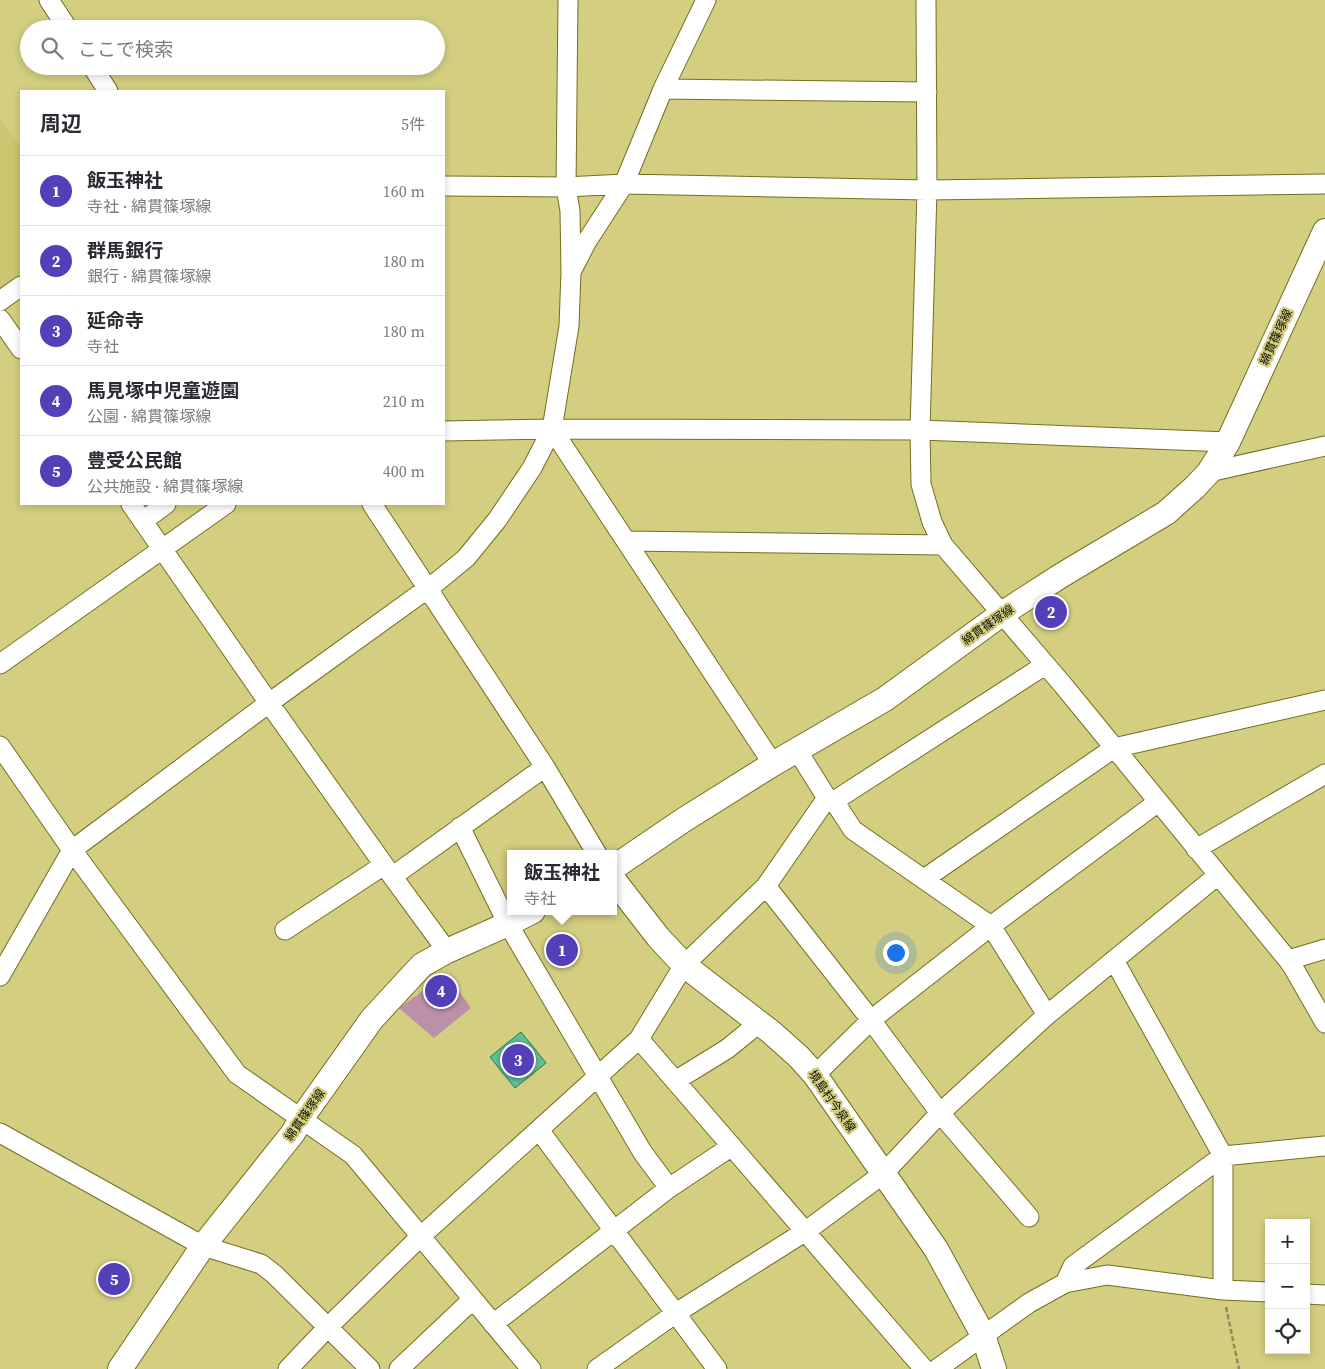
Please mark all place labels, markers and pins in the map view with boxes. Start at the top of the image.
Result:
pin: 2 [1035,593,1067,631]
pin: 1 [546,931,578,969]
pin: 4 [425,972,457,1010]
pin: 3 [502,1041,534,1079]
pin: 5 [98,1260,130,1298]

